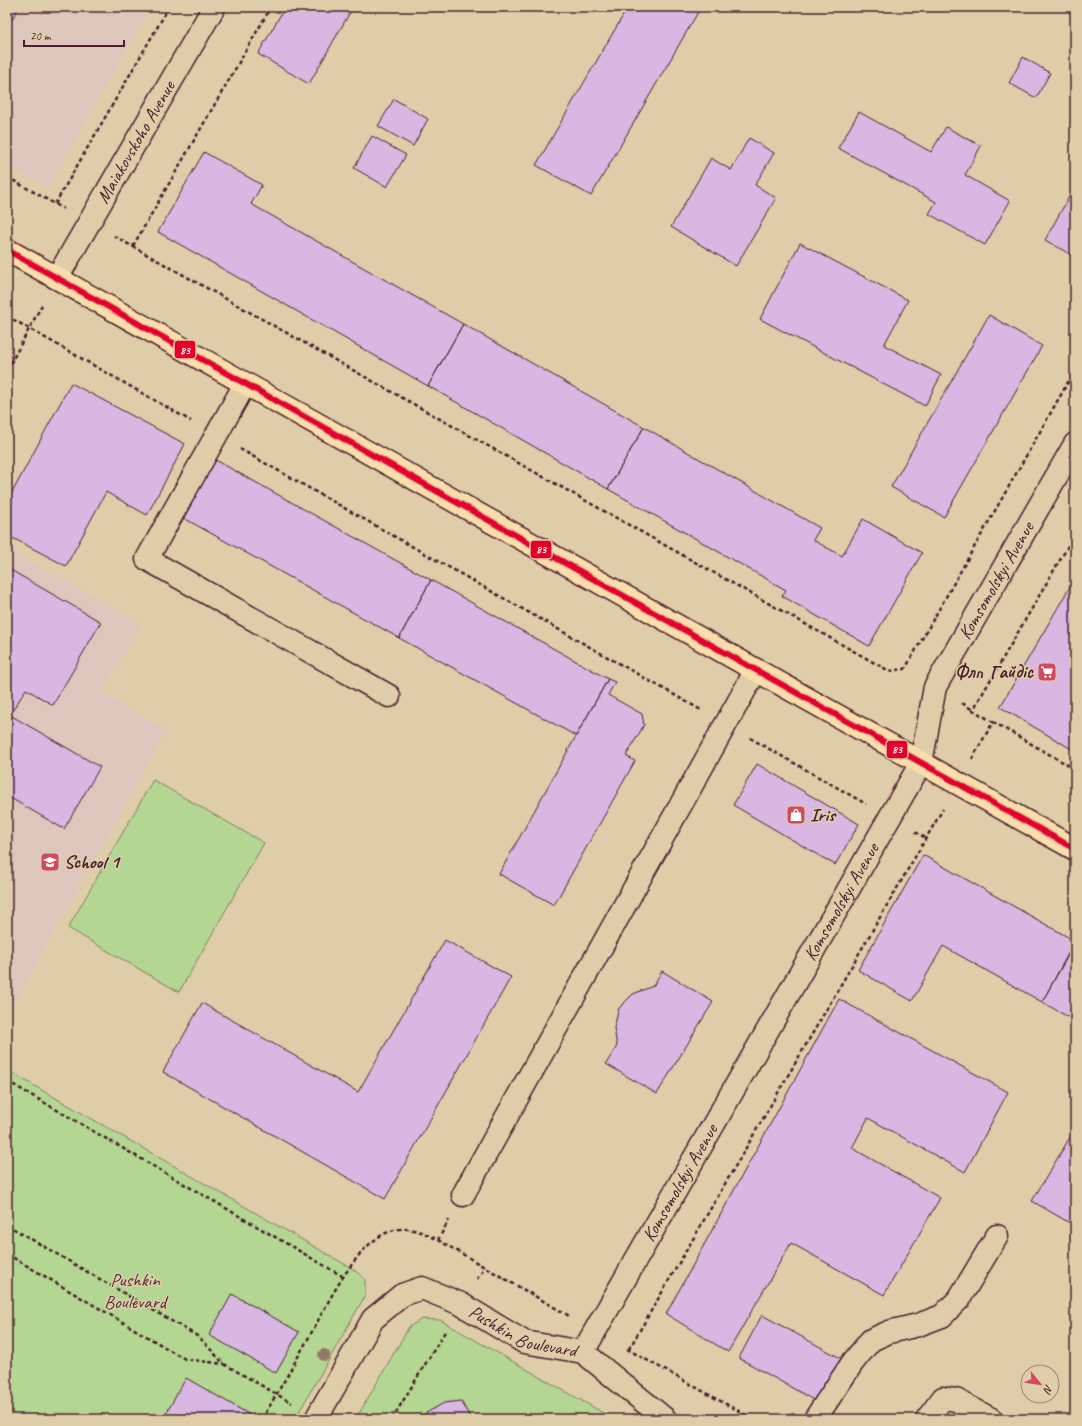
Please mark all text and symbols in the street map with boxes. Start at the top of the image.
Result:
scale bar [24,22,124,48]
text: 20 m [30,28,52,44]
street label: Maiakovskoho Avenue [91,75,181,208]
line badge: 83 [174,340,196,359]
text: 83 [180,343,191,357]
street label: Komsomolskyi Avenue [953,516,1040,644]
line badge: 83 [530,540,552,559]
text: 83 [536,542,547,556]
place label: Флп Гайдіс [955,660,1034,684]
supermarket icon: Флп Гайдіс [1036,661,1058,683]
line badge: 83 [886,740,908,759]
text: 83 [892,742,903,756]
place label: Iris [810,803,837,827]
shop icon: Iris [785,804,807,826]
street label: Komsomolskyi Avenue [798,837,885,965]
place label: School 1 [64,850,121,874]
school or university icon: School 1 [39,851,61,873]
street label: Komsomolskyi Avenue [637,1118,724,1246]
park label: Pushkin Boulevard [104,1268,169,1314]
street label: Pushkin Boulevard [464,1299,582,1363]
north arrow [1020,1364,1060,1404]
text: N [1040,1383,1056,1397]

